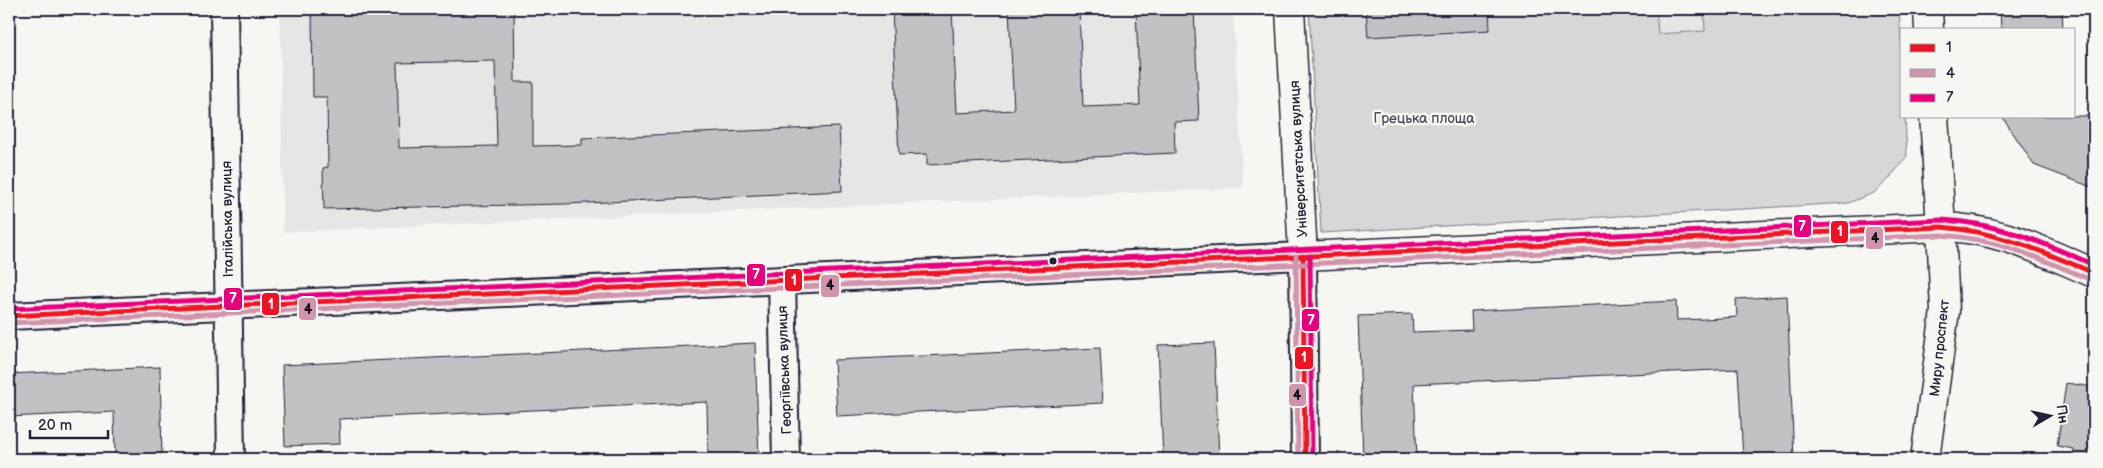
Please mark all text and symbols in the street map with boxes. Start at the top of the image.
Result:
legend [1900,28,2076,118]
text: 1 [1946,38,1952,57]
text: 4 [1946,64,1955,83]
street label: Університетська вулиця [1286,80,1311,238]
text: 7 [1946,88,1954,107]
park label: Грецька площа [1374,110,1475,127]
street label: Італійська вулиця [218,160,237,277]
line badge: 7 [1793,214,1812,238]
text: 7 [1798,218,1806,235]
line badge: 1 [1830,220,1849,244]
text: 1 [1837,223,1843,240]
line badge: 4 [1865,226,1884,250]
text: 4 [1871,230,1880,247]
unlabelled marker [1048,256,1058,266]
line badge: 7 [746,263,766,287]
text: 7 [752,266,760,283]
line badge: 1 [784,268,803,292]
text: 1 [791,272,797,289]
line badge: 4 [820,274,840,298]
text: 4 [826,277,835,294]
line badge: 7 [223,287,243,311]
text: 7 [229,290,237,307]
line badge: 1 [261,292,280,316]
text: 1 [268,296,274,313]
line badge: 4 [298,297,317,321]
street label: Миру проспект [1926,298,1953,398]
text: 4 [304,301,313,318]
street label: Георгіївська вулиця [774,305,795,435]
line badge: 7 [1301,308,1320,332]
text: 7 [1307,312,1315,329]
line badge: 1 [1294,346,1314,370]
text: 1 [1301,349,1307,366]
line badge: 4 [1288,383,1307,407]
text: 4 [1293,387,1302,404]
north arrow [2026,390,2076,440]
text: Пн [2052,403,2072,425]
scale bar [30,408,108,440]
text: 20 m [38,416,72,435]

